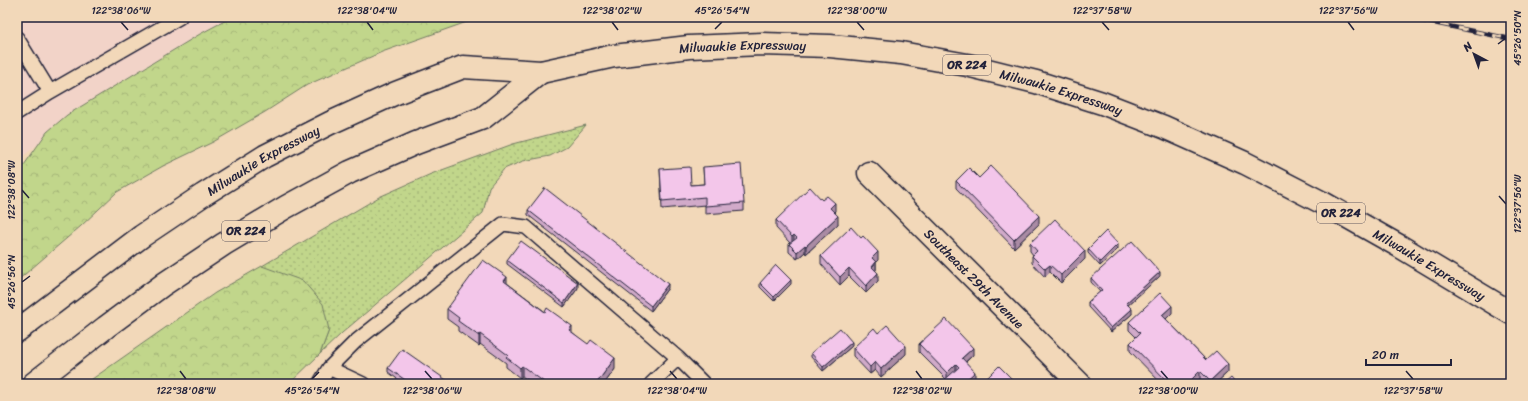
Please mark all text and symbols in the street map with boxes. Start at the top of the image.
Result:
text: 122°38'06"W [91,2,151,20]
text: 122°38'04"W [337,2,397,20]
text: 122°38'02"W [582,2,642,20]
text: 45°26'54"N [694,2,750,20]
text: 122°38'00"W [827,2,887,20]
text: 122°37'58"W [1072,2,1132,20]
text: 122°37'56"W [1319,2,1378,20]
text: 45°26'50"N [1509,10,1527,66]
street label: Milwaukie Expressway [678,33,807,60]
north arrow [1454,34,1494,74]
text: N [1458,37,1477,57]
road number: OR 224 [943,55,991,75]
street label: Milwaukie Expressway [997,63,1126,122]
street label: Milwaukie Expressway [202,119,324,202]
text: 122°38'08"W [3,160,21,220]
text: 122°37'56"W [1509,174,1527,233]
road number: OR 224 [1317,203,1365,223]
road number: OR 224 [222,221,270,241]
street label: Milwaukie Expressway [1369,222,1490,307]
street label: Southeast 29th Avenue [918,223,1030,334]
text: 45°26'56"N [3,255,21,309]
scale bar [1366,341,1451,367]
text: 20 m [1372,344,1399,366]
text: 122°38'08"W [156,382,216,400]
text: 45°26'54"N [284,382,340,400]
text: 122°38'06"W [402,382,462,400]
text: 122°38'04"W [647,382,707,400]
text: 122°38'02"W [892,382,952,400]
text: 122°38'00"W [1138,382,1198,400]
text: 122°37'58"W [1383,382,1443,400]

